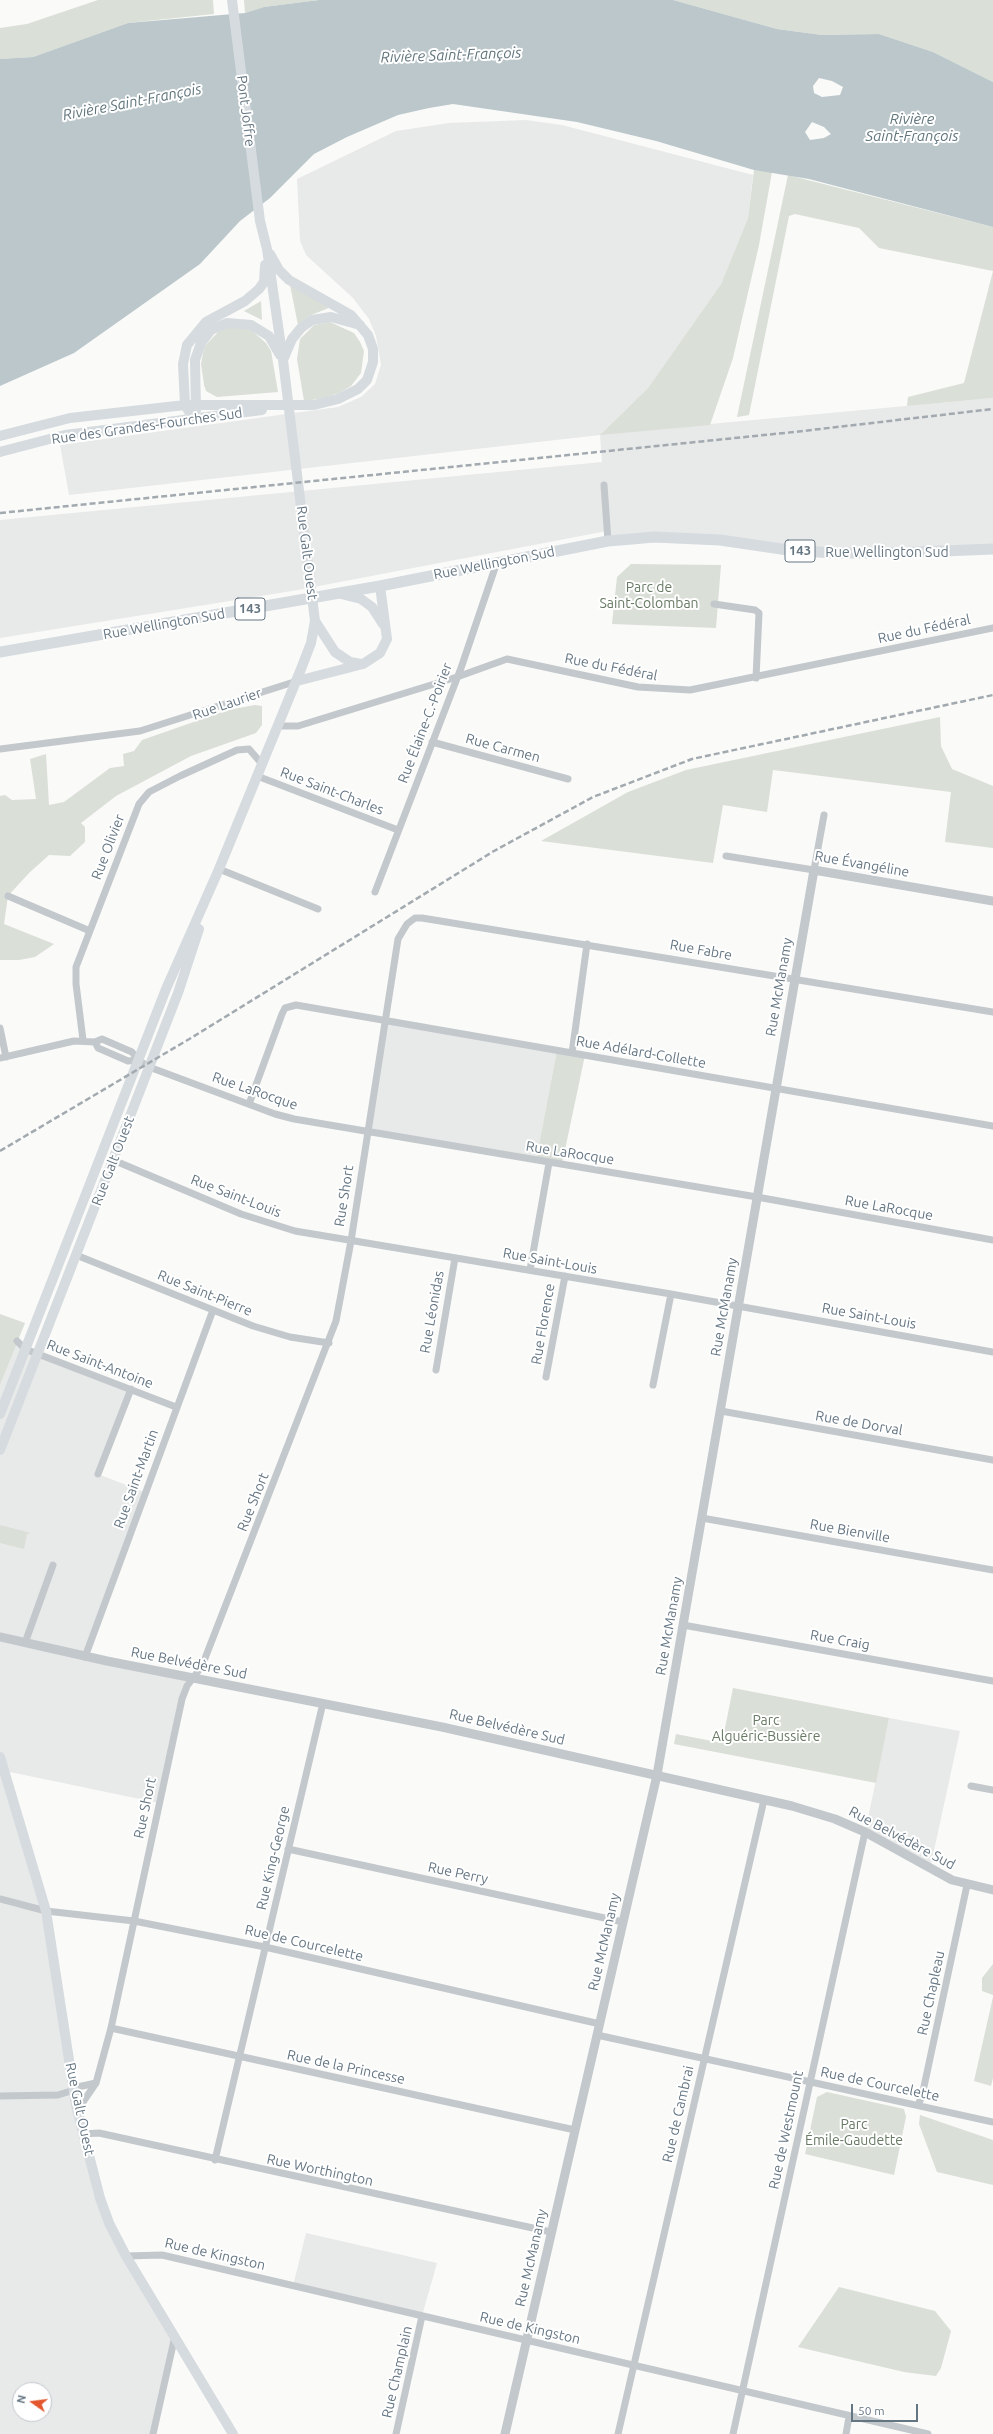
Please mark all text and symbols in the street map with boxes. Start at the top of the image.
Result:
water label: Rivière Saint-François [380,44,522,66]
street label: Pont Joffre [233,74,259,148]
water label: Rivière Saint-François [61,80,203,124]
water label: Rivière Saint-François [866,110,958,145]
street label: Rue des Grandes-Fourches Sud [51,404,243,448]
street label: Rue Galt Ouest [293,505,321,601]
road number: 143 [785,540,815,562]
street label: Rue Wellington Sud [432,543,556,583]
street label: Rue Wellington Sud [825,544,949,560]
park label: Parc de Saint-Colomban [599,579,699,612]
road number: 143 [235,598,265,620]
street label: Rue Wellington Sud [102,605,226,643]
street label: Rue du Fédéral [876,611,972,647]
street label: Rue du Fédéral [563,650,659,684]
street label: Rue Élaine-C.-Poirier [394,660,456,786]
street label: Rue Laurier [190,684,264,724]
street label: Rue Carmen [464,730,542,766]
street label: Rue Saint-Charles [278,764,386,818]
street label: Rue Olivier [88,812,128,882]
street label: Rue Évangéline [813,847,911,881]
street label: Rue Fabre [669,936,733,964]
street label: Rue McManamy [762,936,796,1038]
street label: Rue Adélard-Collette [575,1032,707,1072]
street label: Rue LaRocque [210,1069,300,1113]
street label: Rue Galt Ouest [88,1114,138,1208]
street label: Rue LaRocque [525,1138,615,1168]
street label: Rue Short [331,1164,357,1228]
street label: Rue Saint-Louis [188,1171,284,1221]
street label: Rue LaRocque [844,1192,934,1224]
street label: Rue Saint-Louis [501,1244,599,1278]
street label: Rue McManamy [707,1256,741,1358]
street label: Rue Saint-Pierre [155,1266,255,1320]
street label: Rue Léonidas [416,1269,448,1355]
street label: Rue Florence [528,1282,558,1366]
street label: Rue Saint-Louis [820,1299,918,1333]
street label: Rue Saint-Antoine [44,1336,156,1392]
street label: Rue de Dorval [814,1407,904,1439]
street label: Rue Saint-Martin [110,1427,162,1531]
street label: Rue Short [234,1470,272,1534]
street label: Rue Bienville [809,1516,891,1546]
street label: Rue McManamy [652,1575,686,1677]
street label: Rue Craig [809,1627,871,1653]
street label: Rue Belvédère Sud [129,1643,249,1683]
street label: Rue Belvédère Sud [448,1706,566,1748]
park label: Parc Alguéric-Bussière [712,1712,820,1744]
street label: Rue Short [130,1776,160,1840]
street label: Rue Belvédère Sud [846,1803,958,1873]
street label: Rue King-George [253,1804,293,1912]
street label: Rue Perry [426,1858,490,1888]
street label: Rue McManamy [585,1892,623,1992]
street label: Rue de Courcelette [243,1921,365,1965]
street label: Rue Chapleau [914,1949,948,2037]
street label: Rue de la Princesse [286,2046,406,2088]
street label: Rue Galt Ouest [62,2061,98,2157]
street label: Rue de Courcelette [819,2063,941,2105]
street label: Rue de Cambrai [659,2064,697,2164]
street label: Rue de Westmount [765,2069,807,2191]
park label: Parc Émile-Gaudette [805,2116,903,2148]
street label: Rue Worthington [265,2151,375,2189]
street label: Rue McManamy [512,2208,550,2308]
street label: Rue de Kingston [163,2234,267,2274]
street label: Rue de Kingston [478,2308,582,2348]
street label: Rue Champlain [378,2324,416,2420]
north arrow [12,2382,52,2422]
text: N [15,2394,28,2405]
scale bar [853,2396,920,2422]
text: 50 m [858,2404,885,2417]

